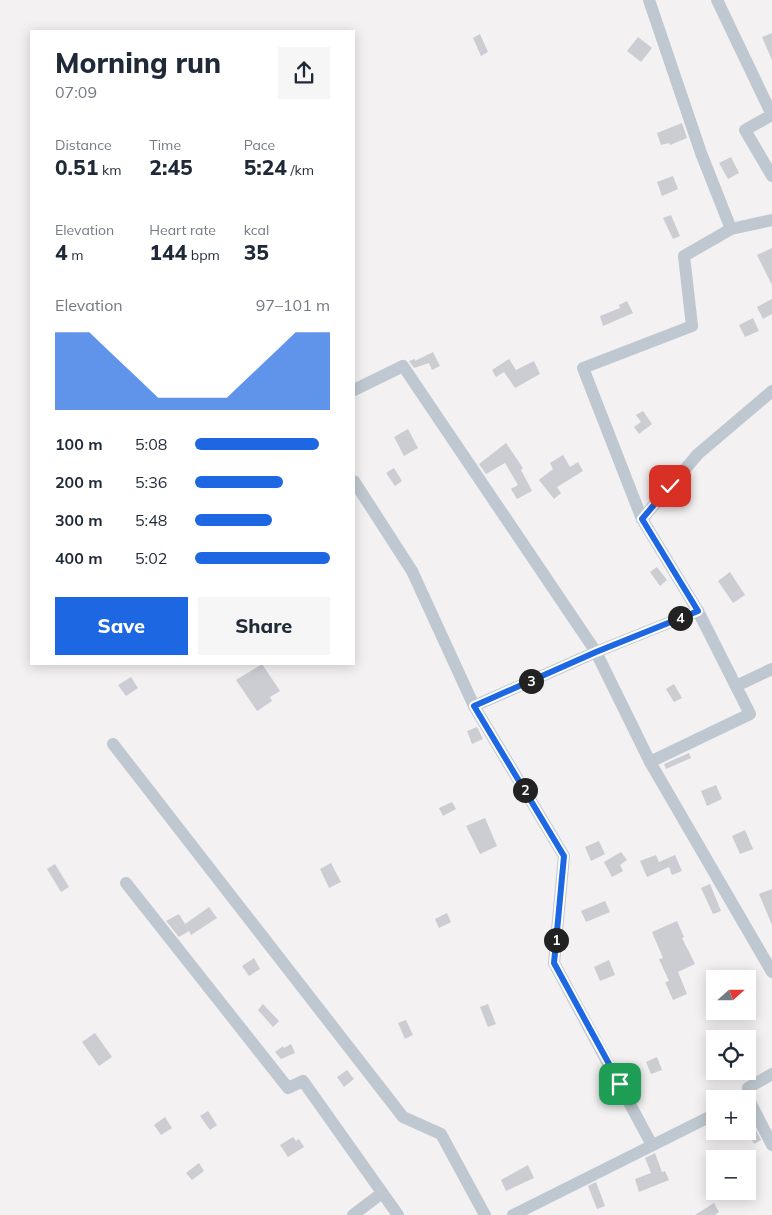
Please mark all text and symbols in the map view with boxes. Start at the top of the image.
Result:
text: Morning run [55,45,221,80]
button: share [278,47,330,99]
text: 07:09 [55,82,97,102]
text: Distance [55,136,112,154]
text: Time [149,136,181,154]
text: Pace [244,136,275,154]
text: 0.51 [55,154,98,180]
text: 2:45 [149,154,193,180]
text: 5:24 [244,154,287,180]
text: km [98,161,121,179]
text: /km [287,161,314,179]
text: Elevation [55,221,114,239]
text: Heart rate [149,221,216,239]
text: kcal [244,221,269,239]
text: 4 [55,239,68,265]
text: 144 [149,239,187,265]
text: 35 [244,239,269,265]
text: m [68,246,84,264]
text: bpm [187,246,220,264]
text: Elevation [55,295,123,315]
text: 97–101 m [256,295,330,315]
text: 100 m [55,434,103,454]
text: 5:08 [135,434,167,454]
pin [649,465,691,507]
text: 200 m [55,472,103,492]
text: 5:36 [135,472,167,492]
icon: check [656,472,684,500]
text: 300 m [55,510,103,530]
text: 5:48 [135,510,167,530]
text: 400 m [55,548,103,568]
text: 5:02 [135,548,167,568]
button: Save [55,597,188,655]
button: Share [198,597,330,655]
pin: 4 [668,606,692,630]
text: 4 [676,609,685,627]
pin: 3 [518,668,544,694]
text: 3 [527,672,536,690]
pin: 2 [512,778,538,802]
text: 2 [521,781,530,799]
pin: 1 [544,928,568,952]
text: 1 [552,931,561,949]
north arrow [706,970,756,1020]
map controls [706,970,756,1200]
button: locate [706,1030,756,1080]
pin [599,1063,641,1105]
icon: arrive [606,1070,634,1098]
button: + [706,1090,756,1140]
button: − [706,1150,756,1200]

